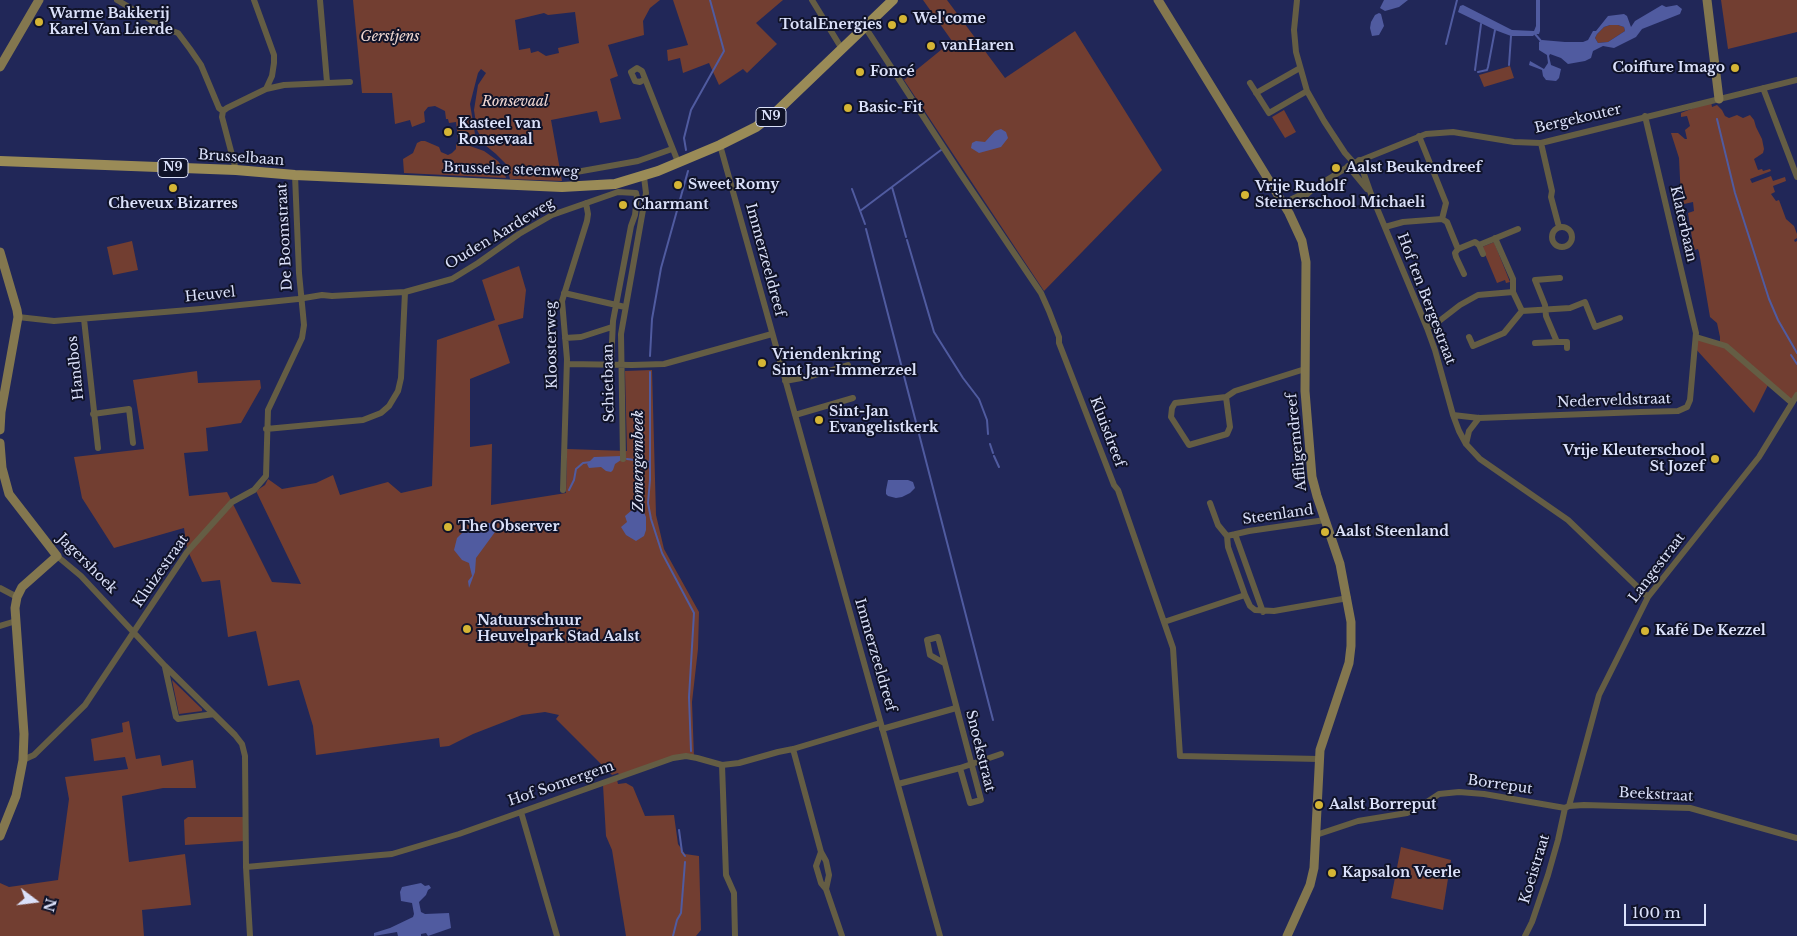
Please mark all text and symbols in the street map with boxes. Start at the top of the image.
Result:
place label: Warme Bakkerij Karel Van Lierde [49,6,173,38]
place label: Wel'come [913,11,986,27]
marker: Wel'come [897,13,909,25]
marker: Warme Bakkerij Karel Van Lierde [33,16,45,28]
place label: TotalEnergies [780,17,882,33]
marker: TotalEnergies [886,19,898,31]
park label: Gerstjens [360,29,420,45]
place label: vanHaren [941,38,1014,54]
marker: vanHaren [925,40,937,52]
place label: Coiffure Imago [1612,60,1725,76]
marker: Coiffure Imago [1729,62,1741,74]
place label: Foncé [870,64,915,80]
marker: Foncé [854,66,866,78]
park label: Ronsevaal [482,94,548,110]
place label: Basic-Fit [858,100,923,116]
street label: Bergekouter [1533,101,1623,137]
marker: Basic-Fit [842,102,854,114]
road number: N9 [756,108,786,126]
place label: Kasteel van Ronsevaal [458,116,541,148]
marker: Kasteel van Ronsevaal [442,126,454,138]
street label: Brusselbaan [197,147,285,169]
road number: N9 [158,158,188,178]
street label: Brusselse steenweg [443,159,579,181]
place label: Aalst Beukendreef [1346,160,1482,176]
marker: Aalst Beukendreef [1330,162,1342,174]
place label: Sweet Romy [688,177,779,193]
marker: Sweet Romy [672,179,684,191]
place label: Vrije Rudolf Steinerschool Michaeli [1255,179,1425,212]
marker: Cheveux Bizarres [167,182,179,194]
street label: De Boomstraat [274,183,296,291]
street label: Klaterbaan [1666,184,1700,264]
marker: Vrije Rudolf Steinerschool Michaeli [1239,189,1251,201]
street label: Ouden Aardeweg [442,195,558,273]
place label: Cheveux Bizarres [108,196,238,212]
place label: Charmant [633,197,709,213]
marker: Charmant [617,199,629,211]
street label: Immerzeeldreef [742,201,788,319]
street label: Hof ten Bergestraat [1393,231,1459,367]
street label: Heuvel [184,284,236,306]
street label: Kloosterweg [543,301,561,389]
street label: Handbos [64,335,88,401]
street label: Schietbaan [600,344,618,422]
place label: Vriendenkring Sint Jan-Immerzeel [772,347,917,380]
marker: Vriendenkring Sint Jan-Immerzeel [756,357,768,369]
street label: Nederveldstraat [1557,391,1671,411]
street label: Affligemdreef [1283,392,1311,492]
street label: Kluisdreef [1086,395,1128,469]
place label: Sint-Jan Evangelistkerk [829,404,938,437]
water label: Zomergembeek [630,410,648,512]
marker: Sint-Jan Evangelistkerk [813,414,825,426]
place label: Vrije Kleuterschool St Jozef [1563,443,1705,476]
marker: Vrije Kleuterschool St Jozef [1709,453,1721,465]
street label: Steenland [1242,502,1314,528]
place label: The Observer [458,519,559,535]
marker: The Observer [442,521,454,533]
place label: Aalst Steenland [1335,524,1449,540]
marker: Aalst Steenland [1319,526,1331,538]
street label: Langestraat [1625,530,1689,606]
street label: Jagershoek [54,531,120,597]
street label: Kluizestraat [130,532,192,610]
street label: Immerzeeldreef [851,597,899,713]
place label: Natuurschuur Heuvelpark Stad Aalst [477,613,639,646]
marker: Natuurschuur Heuvelpark Stad Aalst [461,623,473,635]
place label: Kafé De Kezzel [1655,623,1766,639]
marker: Kafé De Kezzel [1639,625,1651,637]
street label: Snoekstraat [962,708,998,794]
street label: Hof Somergem [506,758,616,810]
street label: Borreput [1467,772,1533,798]
street label: Beekstraat [1618,785,1694,805]
place label: Aalst Borreput [1329,797,1436,813]
marker: Aalst Borreput [1313,799,1325,811]
street label: Koeistraat [1517,832,1553,906]
place label: Kapsalon Veerle [1342,865,1461,881]
marker: Kapsalon Veerle [1326,867,1338,879]
north arrow [10,876,60,926]
scale bar [1627,894,1710,926]
text: N [39,896,60,914]
text: 100 m [1632,903,1681,922]

